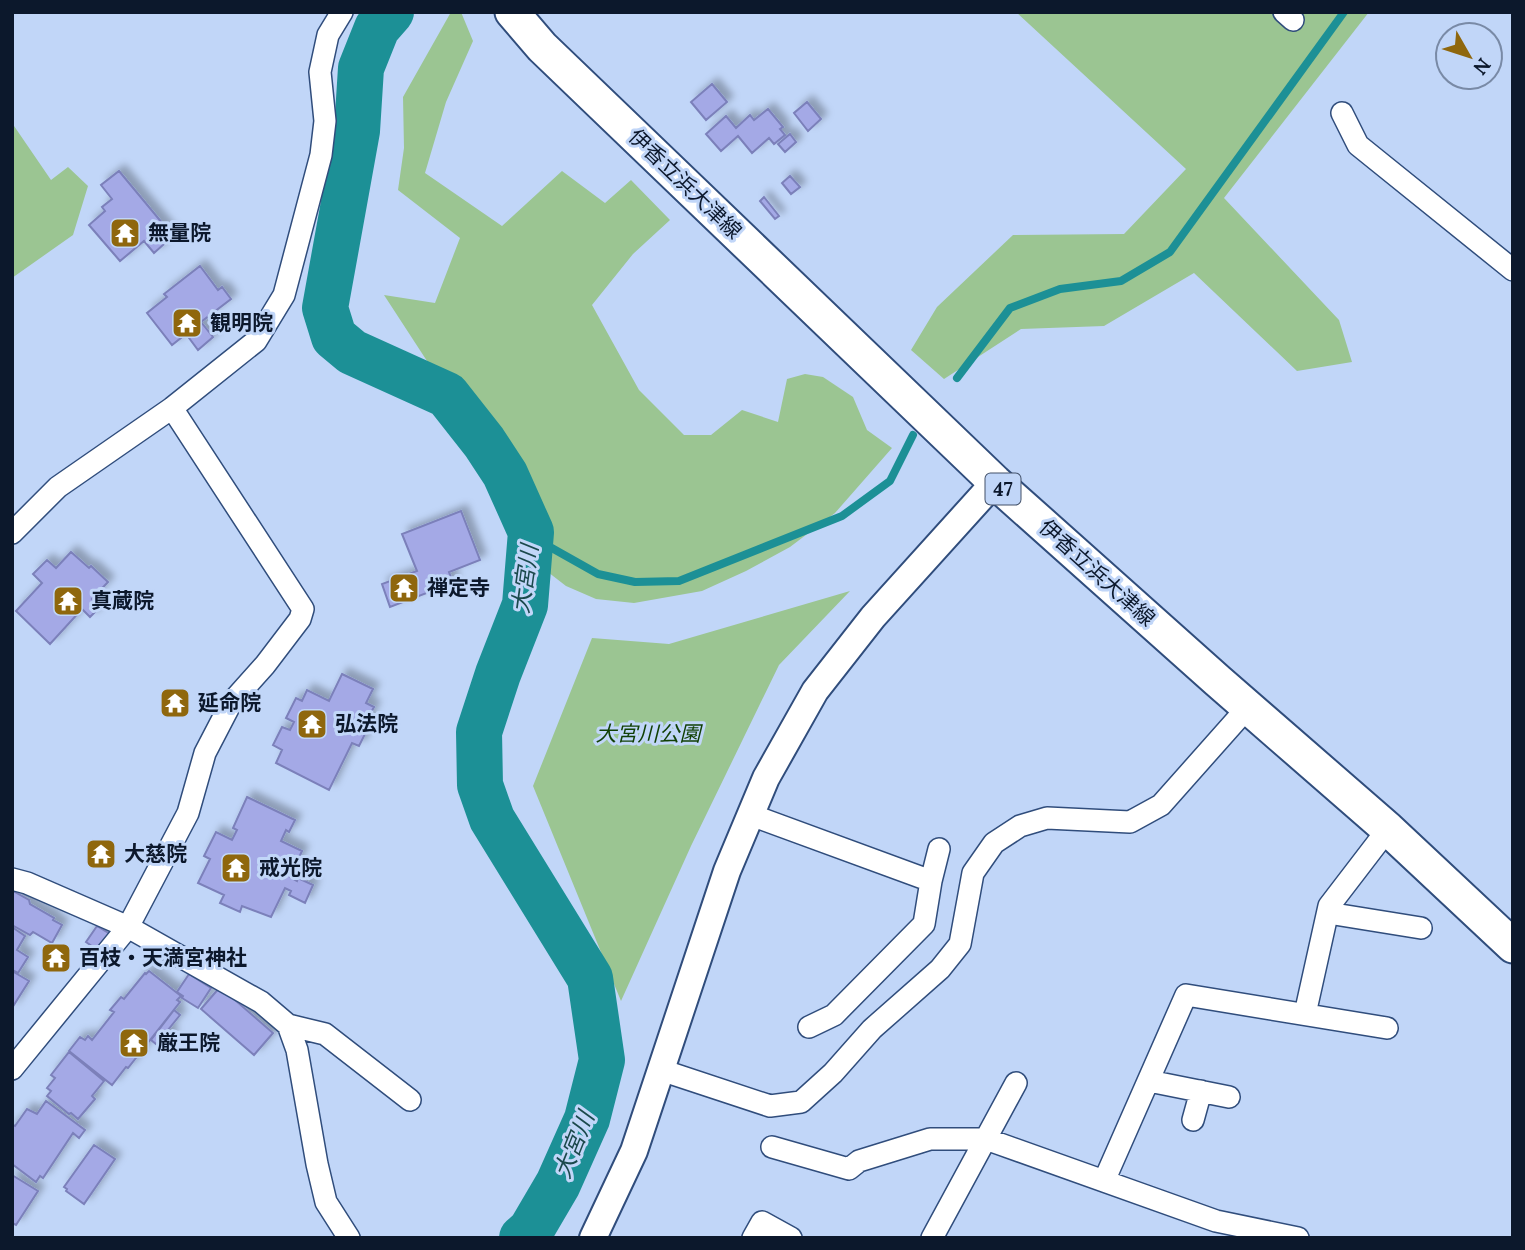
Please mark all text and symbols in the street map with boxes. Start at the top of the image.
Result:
north arrow [1434,21,1504,91]
text: N [1468,53,1496,80]
street label: 伊香立浜大津線 [623,123,748,244]
temple icon: 無量院 [108,216,142,250]
place label: 無量院 [148,219,211,246]
temple icon: 観明院 [170,306,204,340]
place label: 観明院 [210,309,273,336]
road number: 47 [986,474,1020,504]
street label: 伊香立浜大津線 [1034,513,1161,632]
water label: 大宮川 [505,540,544,615]
temple icon: 禅定寺 [387,571,421,605]
place label: 禅定寺 [427,574,490,601]
temple icon: 真蔵院 [51,584,85,618]
place label: 真蔵院 [91,587,154,614]
temple icon: 延命院 [158,686,192,720]
place label: 延命院 [198,689,261,716]
temple icon: 弘法院 [295,707,329,741]
place label: 弘法院 [335,710,398,737]
park label: 大宮川公園 [596,720,703,747]
temple icon: 大慈院 [84,837,118,871]
place label: 大慈院 [124,840,187,867]
temple icon: 戒光院 [219,851,253,885]
place label: 戒光院 [259,854,322,881]
temple icon: 百枝・天満宮神社 [39,941,73,975]
place label: 百枝・天満宮神社 [79,944,247,971]
temple icon: 厳王院 [117,1026,151,1060]
place label: 厳王院 [157,1029,220,1056]
water label: 大宮川 [547,1105,601,1182]

